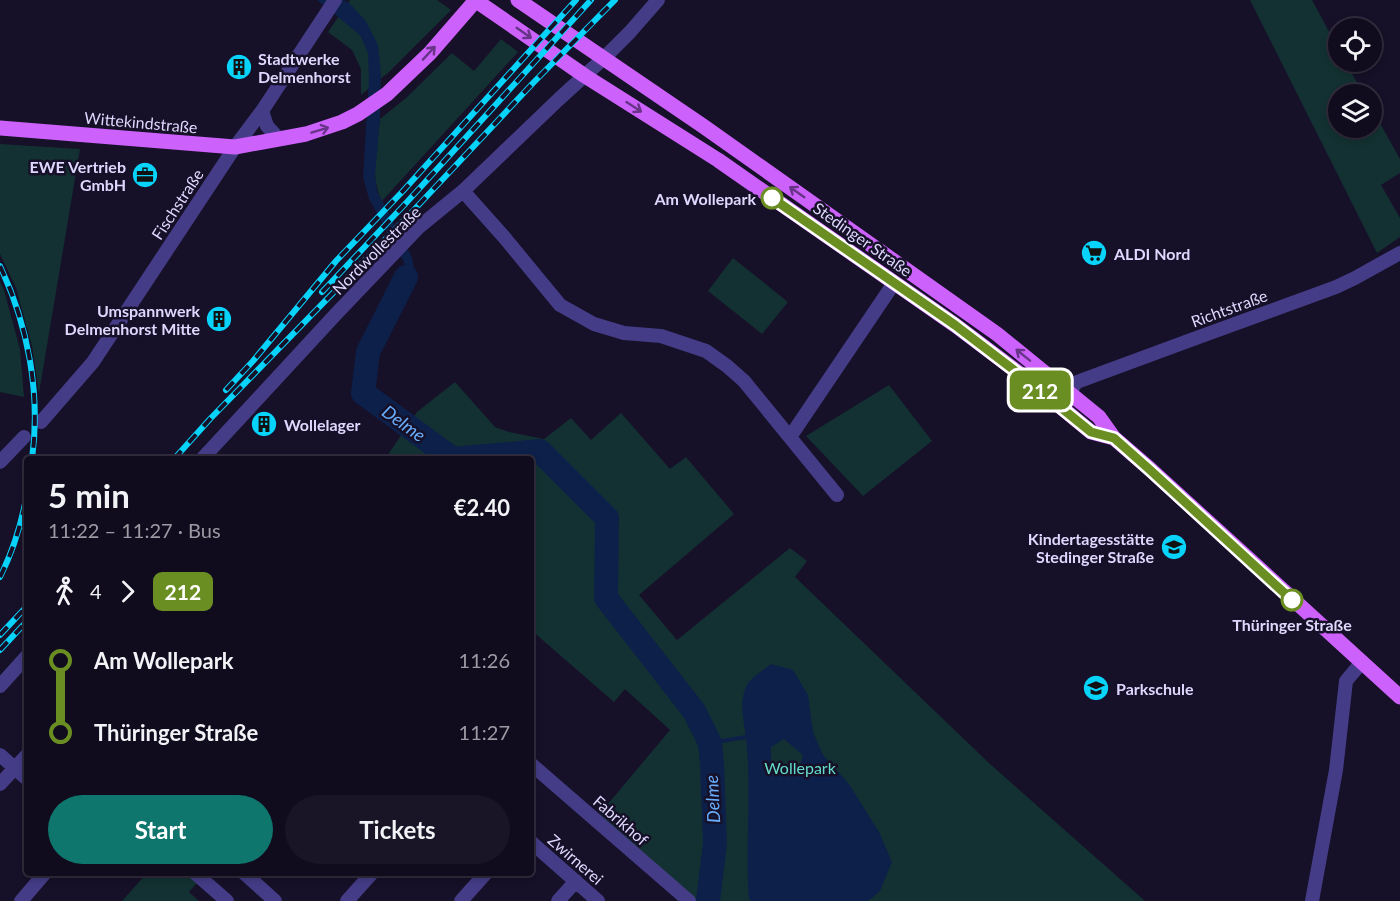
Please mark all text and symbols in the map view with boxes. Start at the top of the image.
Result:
map controls [1328,18,1382,138]
button: locate [1328,18,1382,72]
one-way arrow [515,27,531,39]
one-way arrow [422,46,436,61]
place label: Stadtwerke Delmenhorst [258,49,351,86]
building icon: Stadtwerke Delmenhorst [224,52,254,82]
button: layers [1328,84,1382,138]
one-way arrow [625,102,642,114]
street label: Wittekindstraße [84,108,198,136]
one-way arrow [310,124,329,135]
place label: EWE Vertrieb GmbH [30,157,126,194]
office icon: EWE Vertrieb GmbH [130,160,160,190]
street label: Fischstraße [147,165,207,243]
one-way arrow [789,186,805,198]
marker: Am Wollepark [761,187,783,209]
place label: Am Wollepark [653,189,756,208]
street label: Stedinger Straße [810,198,916,280]
street label: Nordwollestraße [328,202,424,298]
supermarket icon: ALDI Nord [1079,238,1109,268]
place label: ALDI Nord [1113,244,1190,263]
street label: Richtstraße [1188,285,1270,331]
place label: Umspannwerk Delmenhorst Mitte [65,301,200,338]
building icon: Umspannwerk Delmenhorst Mitte [204,304,234,334]
one-way arrow [1016,348,1031,362]
line badge: 212 [1006,370,1074,410]
text: 212 [1022,378,1058,403]
water label: Delme [378,400,430,446]
building icon: Wollelager [249,409,279,439]
place label: Wollelager [284,415,360,434]
text: 5 min [48,475,130,515]
text: €2.40 [454,494,510,521]
text: 11:22 – 11:27 · Bus [48,518,221,542]
place label: Kindertagesstätte Stedinger Straße [1028,529,1154,566]
school or university icon: Kindertagesstätte Stedinger Straße [1159,532,1189,562]
icon: walk [48,575,81,608]
icon: forward [111,575,144,608]
text: 4 [90,579,102,603]
text: 212 [165,579,201,604]
marker: Thüringer Straße [1281,589,1303,611]
place label: Thüringer Straße [1232,615,1352,634]
text: Am Wollepark [94,647,234,674]
text: 11:26 [459,648,510,672]
school or university icon: Parkschule [1081,673,1111,703]
place label: Parkschule [1116,679,1194,698]
text: Thüringer Straße [94,719,258,746]
text: 11:27 [459,720,510,744]
park label: Wollepark [764,758,837,777]
water label: Delme [700,774,724,824]
street label: Fabrikhof [590,791,652,849]
button: Start [48,795,273,864]
button: Tickets [285,795,510,864]
street label: Zwirnerei [545,830,607,888]

